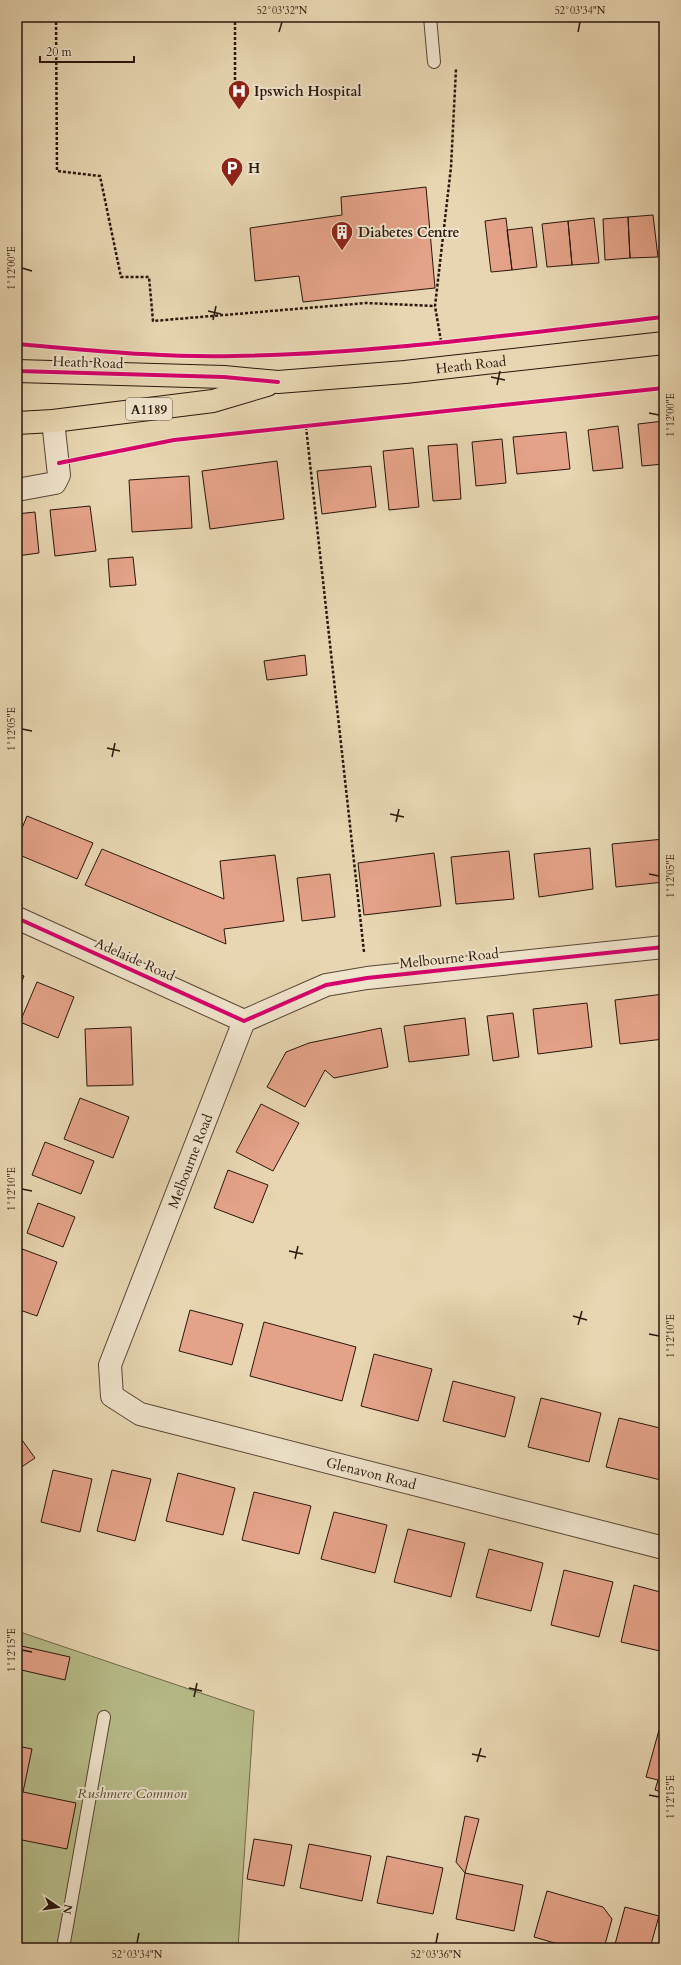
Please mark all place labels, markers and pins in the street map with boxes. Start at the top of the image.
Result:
hospital icon: Ipswich Hospital [226,78,252,111]
place label: Ipswich Hospital [254,82,362,101]
parking icon: H [219,155,245,188]
place label: H [248,159,260,178]
building icon: Diabetes Centre [329,219,355,252]
place label: Diabetes Centre [358,223,460,242]

